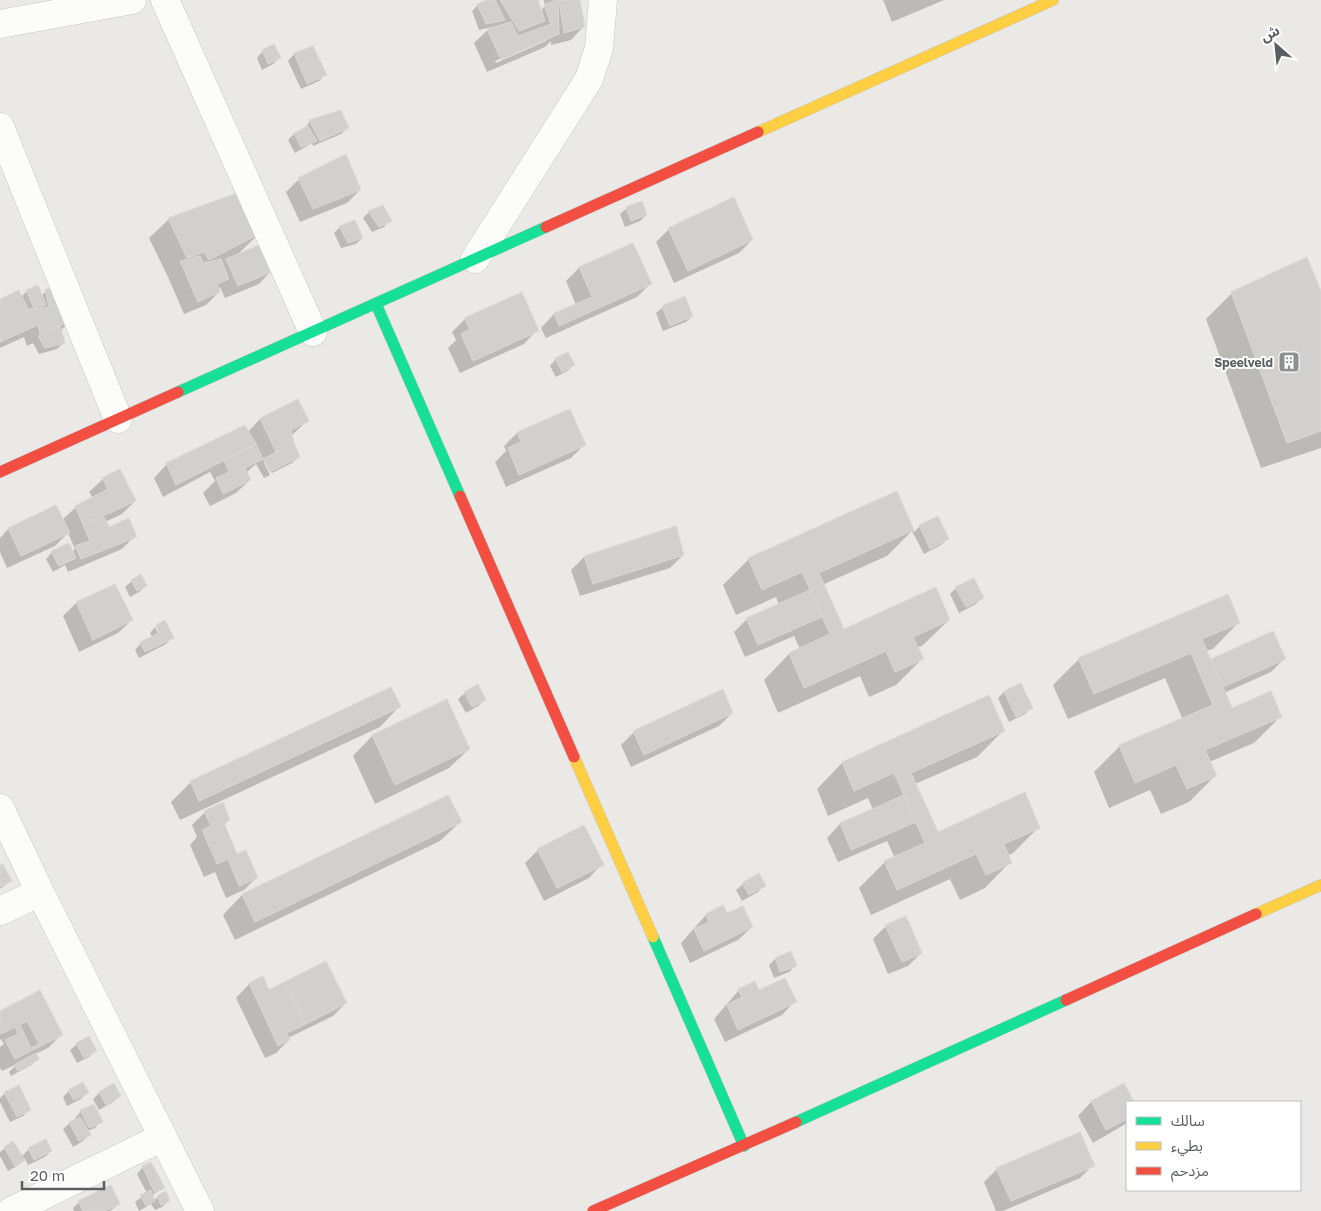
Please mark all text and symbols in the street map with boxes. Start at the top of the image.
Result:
north arrow [1251,20,1301,70]
text: ش [1257,21,1282,45]
building icon: Speelveld [1277,350,1301,374]
place label: Speelveld [1214,355,1273,370]
legend [1126,1101,1301,1191]
text: سالك [1171,1111,1205,1129]
text: بطيء [1171,1136,1203,1157]
scale bar [22,1158,105,1190]
text: مزدحم [1171,1161,1209,1182]
text: 20 m [30,1166,65,1184]

